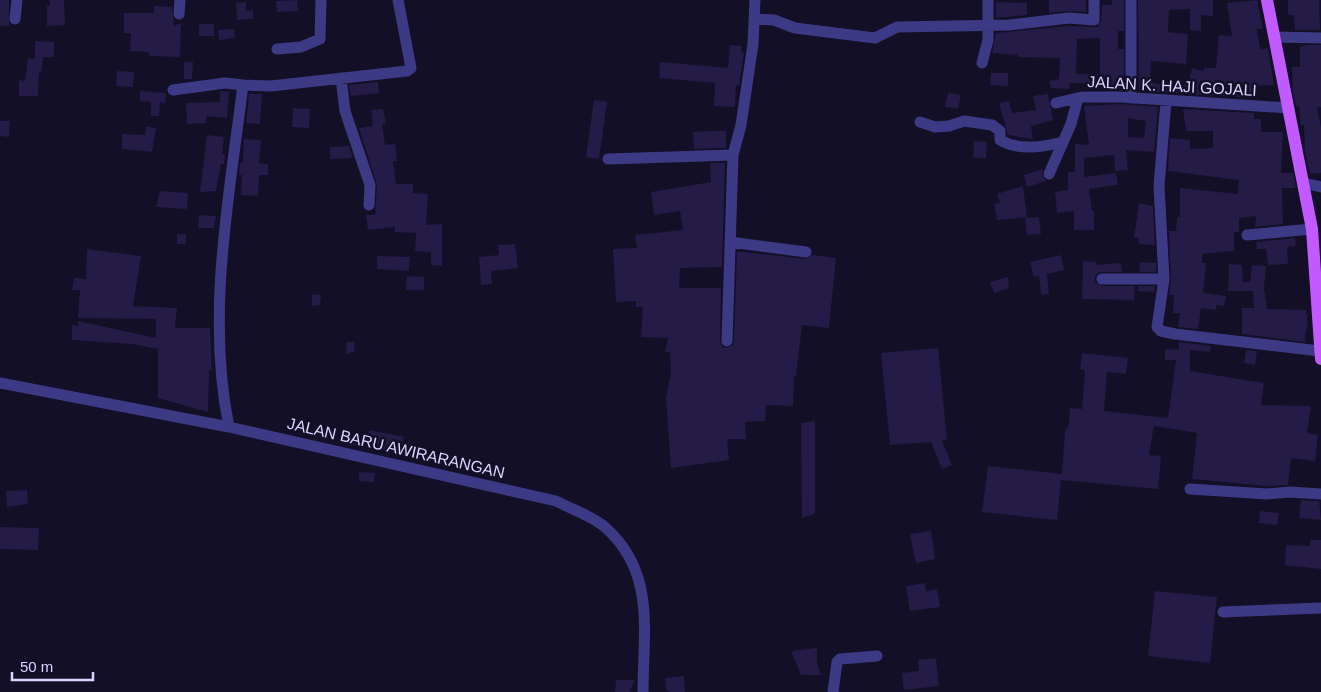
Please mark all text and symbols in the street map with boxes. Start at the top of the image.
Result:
street label: JALAN K. HAJI GOJALI [1087,73,1257,99]
street label: JALAN BARU AWIRARANGAN [286,415,506,481]
scale bar [12,650,94,682]
text: 50 m [20,658,53,675]

